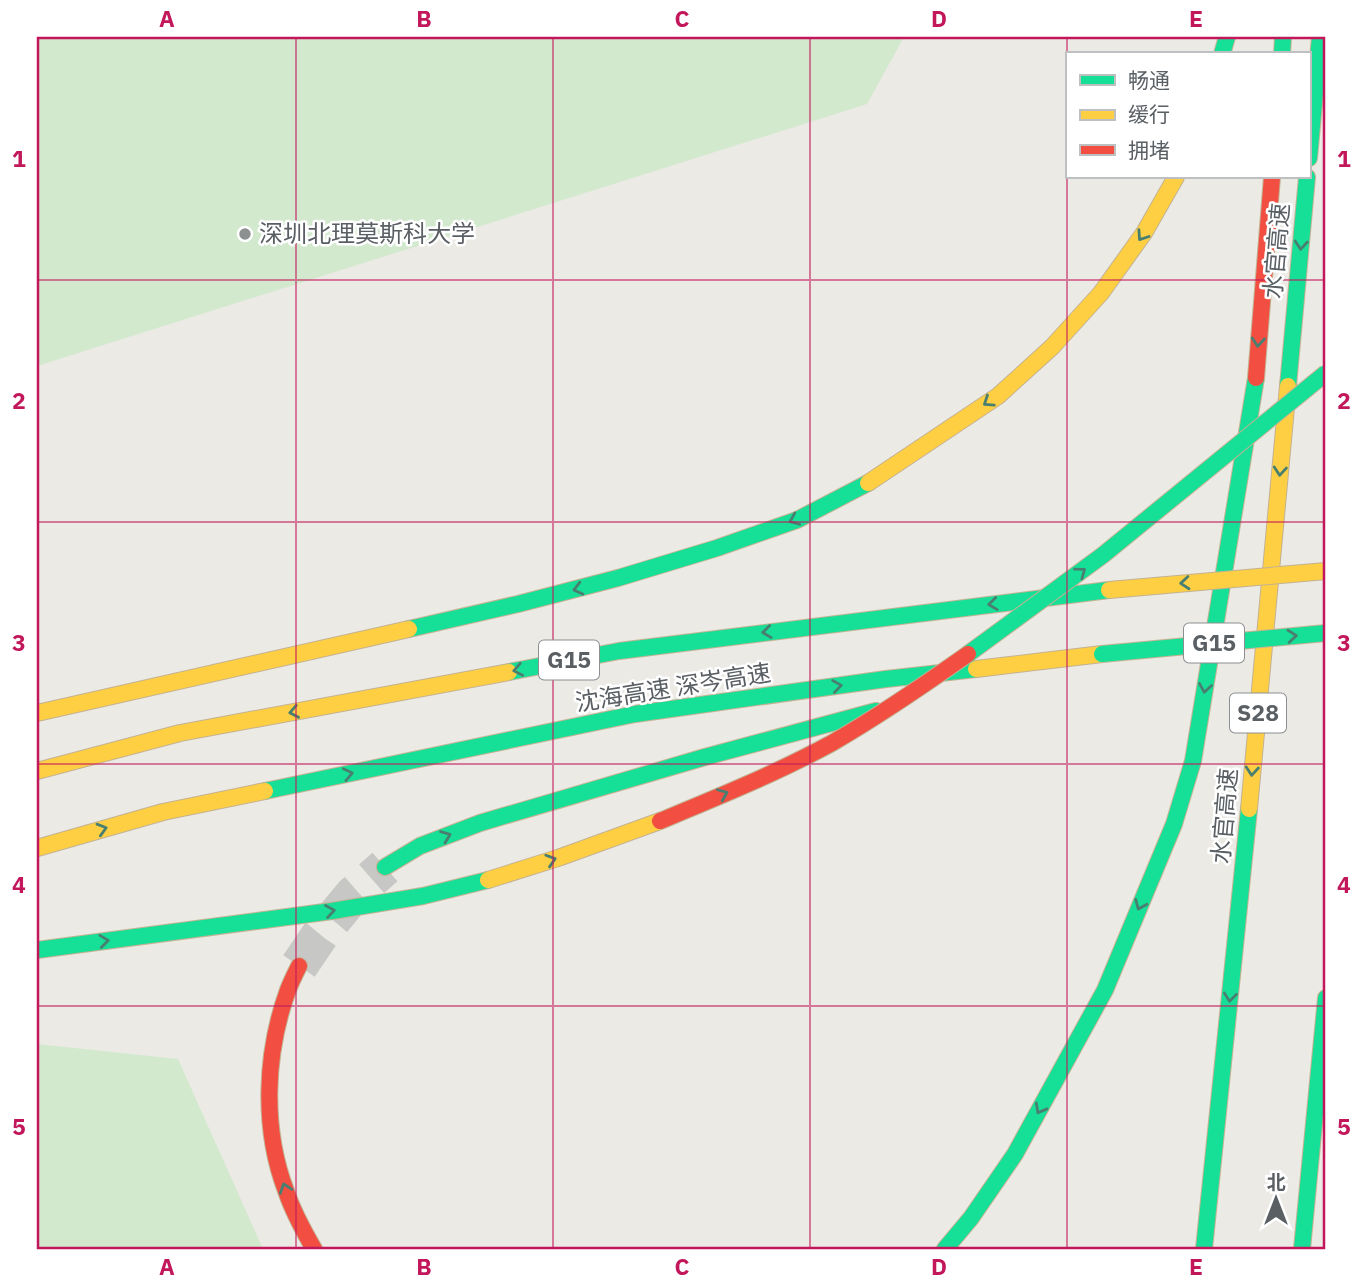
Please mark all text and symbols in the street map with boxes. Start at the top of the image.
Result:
text: A [159,3,175,33]
text: B [416,3,432,33]
text: C [675,3,690,33]
text: D [931,3,947,33]
text: E [1189,3,1203,33]
legend [1066,52,1310,178]
text: 畅通 [1128,66,1170,94]
text: 缓行 [1128,100,1170,128]
text: 拥堵 [1128,136,1170,164]
text: 1 [12,143,26,173]
text: 1 [1337,143,1351,173]
street label: 水官高速 [1256,202,1296,300]
place label: 深圳北理莫斯科大学 [259,217,475,249]
marker: 深圳北理莫斯科大学 [237,226,253,242]
one-way arrow [1137,228,1150,241]
one-way arrow [1294,240,1309,251]
one-way arrow [1251,337,1266,348]
text: 2 [12,385,26,415]
text: 2 [1337,385,1351,415]
one-way arrow [983,394,996,407]
one-way arrow [1273,466,1288,477]
one-way arrow [789,512,801,526]
one-way arrow [1074,567,1086,580]
one-way arrow [1179,575,1190,590]
one-way arrow [572,581,584,595]
one-way arrow [987,597,999,612]
road number: G15 [1184,624,1244,663]
one-way arrow [761,625,773,640]
text: 3 [12,627,26,657]
text: 3 [1337,627,1351,657]
one-way arrow [1287,629,1298,644]
road number: G15 [539,640,599,680]
street label: 沈海高速 深岑高速 [573,656,773,718]
one-way arrow [512,662,524,677]
one-way arrow [831,679,843,694]
one-way arrow [1198,682,1213,694]
road number: S28 [1230,694,1286,733]
one-way arrow [288,704,300,719]
one-way arrow [1245,766,1260,777]
one-way arrow [342,767,354,782]
street label: 水官高速 [1204,767,1244,865]
one-way arrow [716,789,728,803]
one-way arrow [96,823,108,838]
one-way arrow [440,831,452,845]
one-way arrow [545,854,557,869]
text: 4 [12,869,26,899]
text: 4 [1337,869,1351,899]
one-way arrow [1134,898,1148,910]
one-way arrow [324,904,336,919]
one-way arrow [99,934,110,949]
one-way arrow [1223,992,1238,1003]
one-way arrow [1035,1102,1048,1114]
text: 5 [12,1111,26,1141]
text: 5 [1337,1111,1351,1141]
north arrow [1240,1164,1310,1234]
text: 北 [1266,1170,1286,1194]
one-way arrow [279,1182,293,1194]
text: A [159,1251,175,1281]
text: B [416,1251,432,1281]
text: C [675,1251,690,1281]
text: D [931,1251,947,1281]
text: E [1189,1251,1203,1281]

